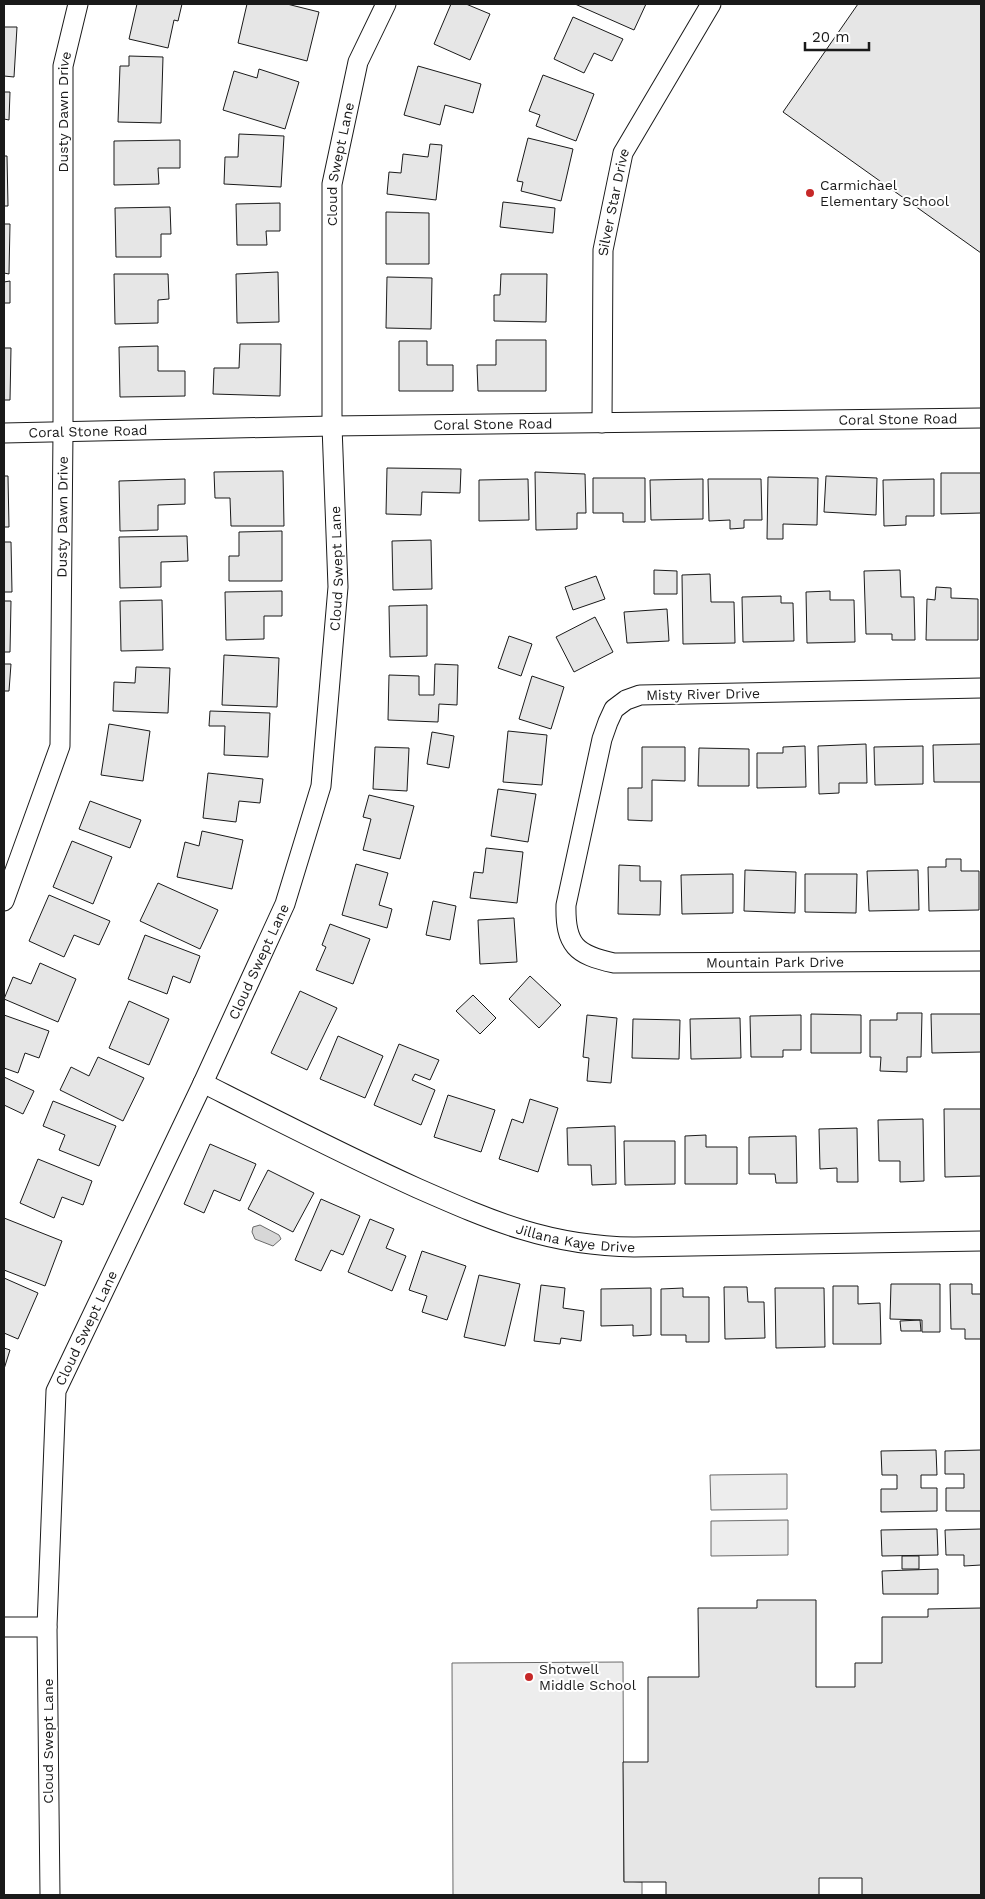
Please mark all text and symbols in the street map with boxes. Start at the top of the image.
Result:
scale bar [805,20,869,52]
text: 20 m [812,28,850,46]
street label: Dusty Dawn Drive [55,50,74,173]
street label: Cloud Swept Lane [324,101,357,226]
street label: Silver Star Drive [595,145,632,256]
place label: Carmichael Elementary School [820,177,950,209]
marker: Carmichael Elementary School [804,187,816,199]
street label: Coral Stone Road [838,410,958,428]
street label: Coral Stone Road [433,415,553,433]
street label: Coral Stone Road [28,422,148,440]
street label: Dusty Dawn Drive [54,456,71,578]
street label: Cloud Swept Lane [326,505,346,632]
street label: Misty River Drive [646,685,760,703]
street label: Cloud Swept Lane [225,901,292,1022]
street label: Mountain Park Drive [706,954,844,970]
street label: Jillana Kaye Drive [514,1220,635,1255]
street label: Cloud Swept Lane [52,1268,120,1388]
place label: Shotwell Middle School [539,1661,637,1693]
marker: Shotwell Middle School [523,1671,535,1683]
street label: Cloud Swept Lane [40,1678,56,1804]

